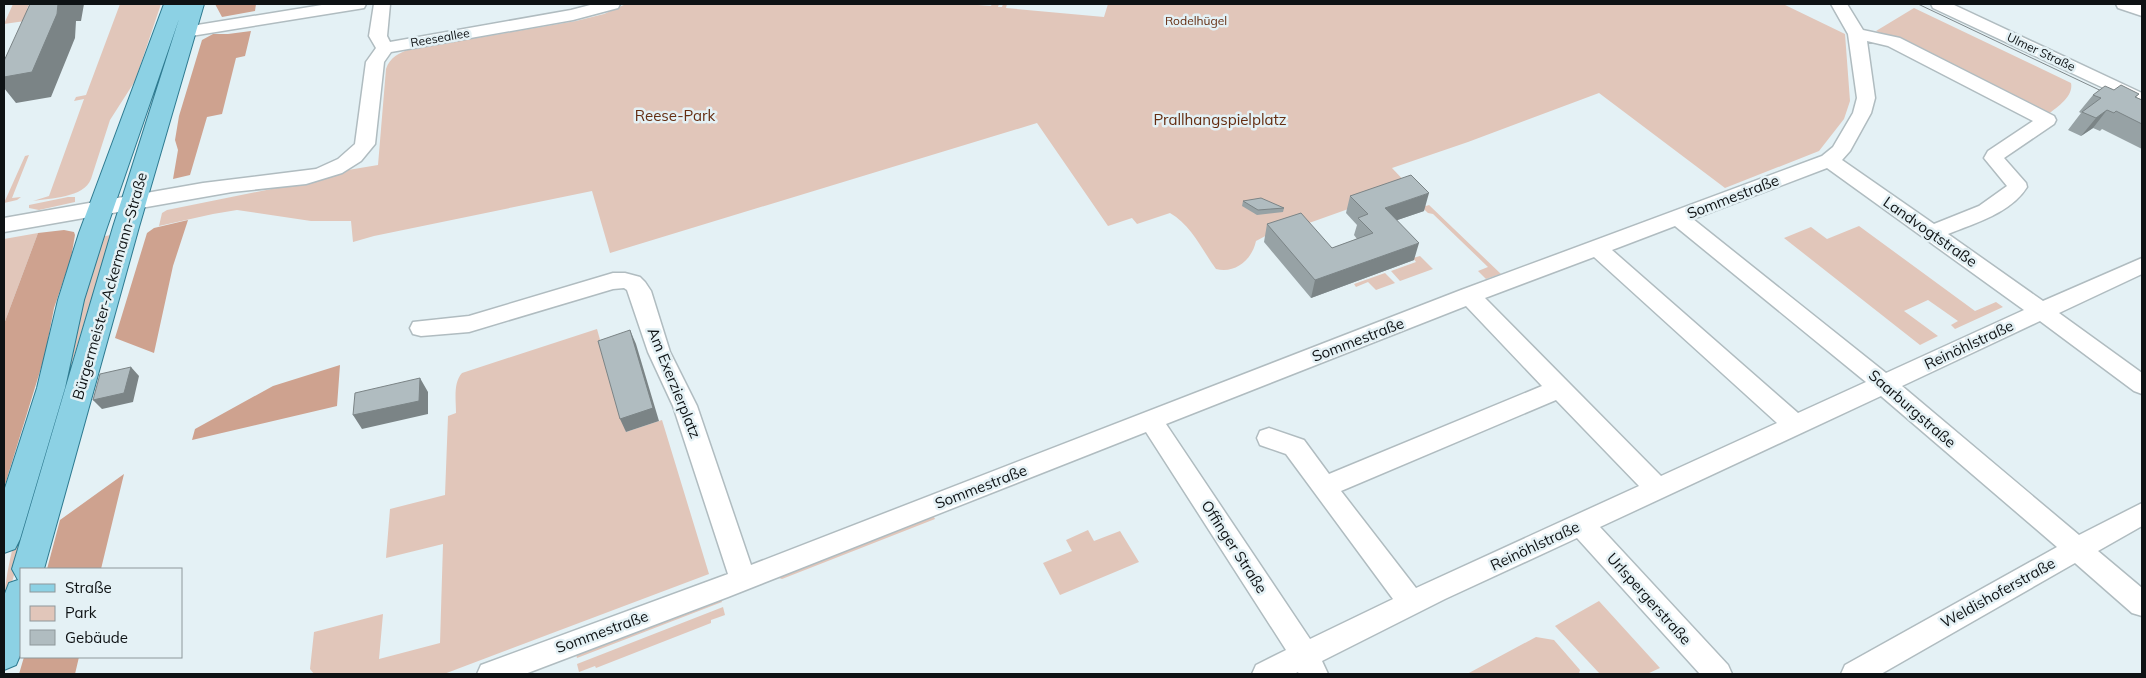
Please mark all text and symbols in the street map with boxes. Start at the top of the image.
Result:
park label: Rodelhügel [1165,13,1227,28]
street label: Reeseallee [409,25,471,50]
street label: Ulmer Straße [2005,29,2078,74]
park label: Reese-Park [635,106,715,125]
park label: Prallhangspielplatz [1153,110,1287,129]
street label: Bürgermeister-Ackermann-Straße [68,170,151,402]
street label: Sommestraße [1684,170,1782,223]
street label: Landvogtstraße [1880,192,1981,271]
street label: Sommestraße [1309,313,1407,366]
street label: Reinöhlstraße [1921,316,2016,374]
street label: Am Exerzierplatz [644,325,705,441]
street label: Saarburgstraße [1865,366,1960,452]
street label: Sommestraße [932,460,1030,513]
street label: Offinger Straße [1197,497,1272,597]
street label: Reinöhlstraße [1487,517,1582,575]
street label: Urlspergerstraße [1603,549,1696,649]
street label: Weldishoferstraße [1937,553,2058,632]
legend [20,568,182,658]
text: Straße [65,578,112,597]
text: Park [65,603,97,622]
street label: Sommestraße [553,606,651,657]
text: Gebäude [65,628,128,647]

